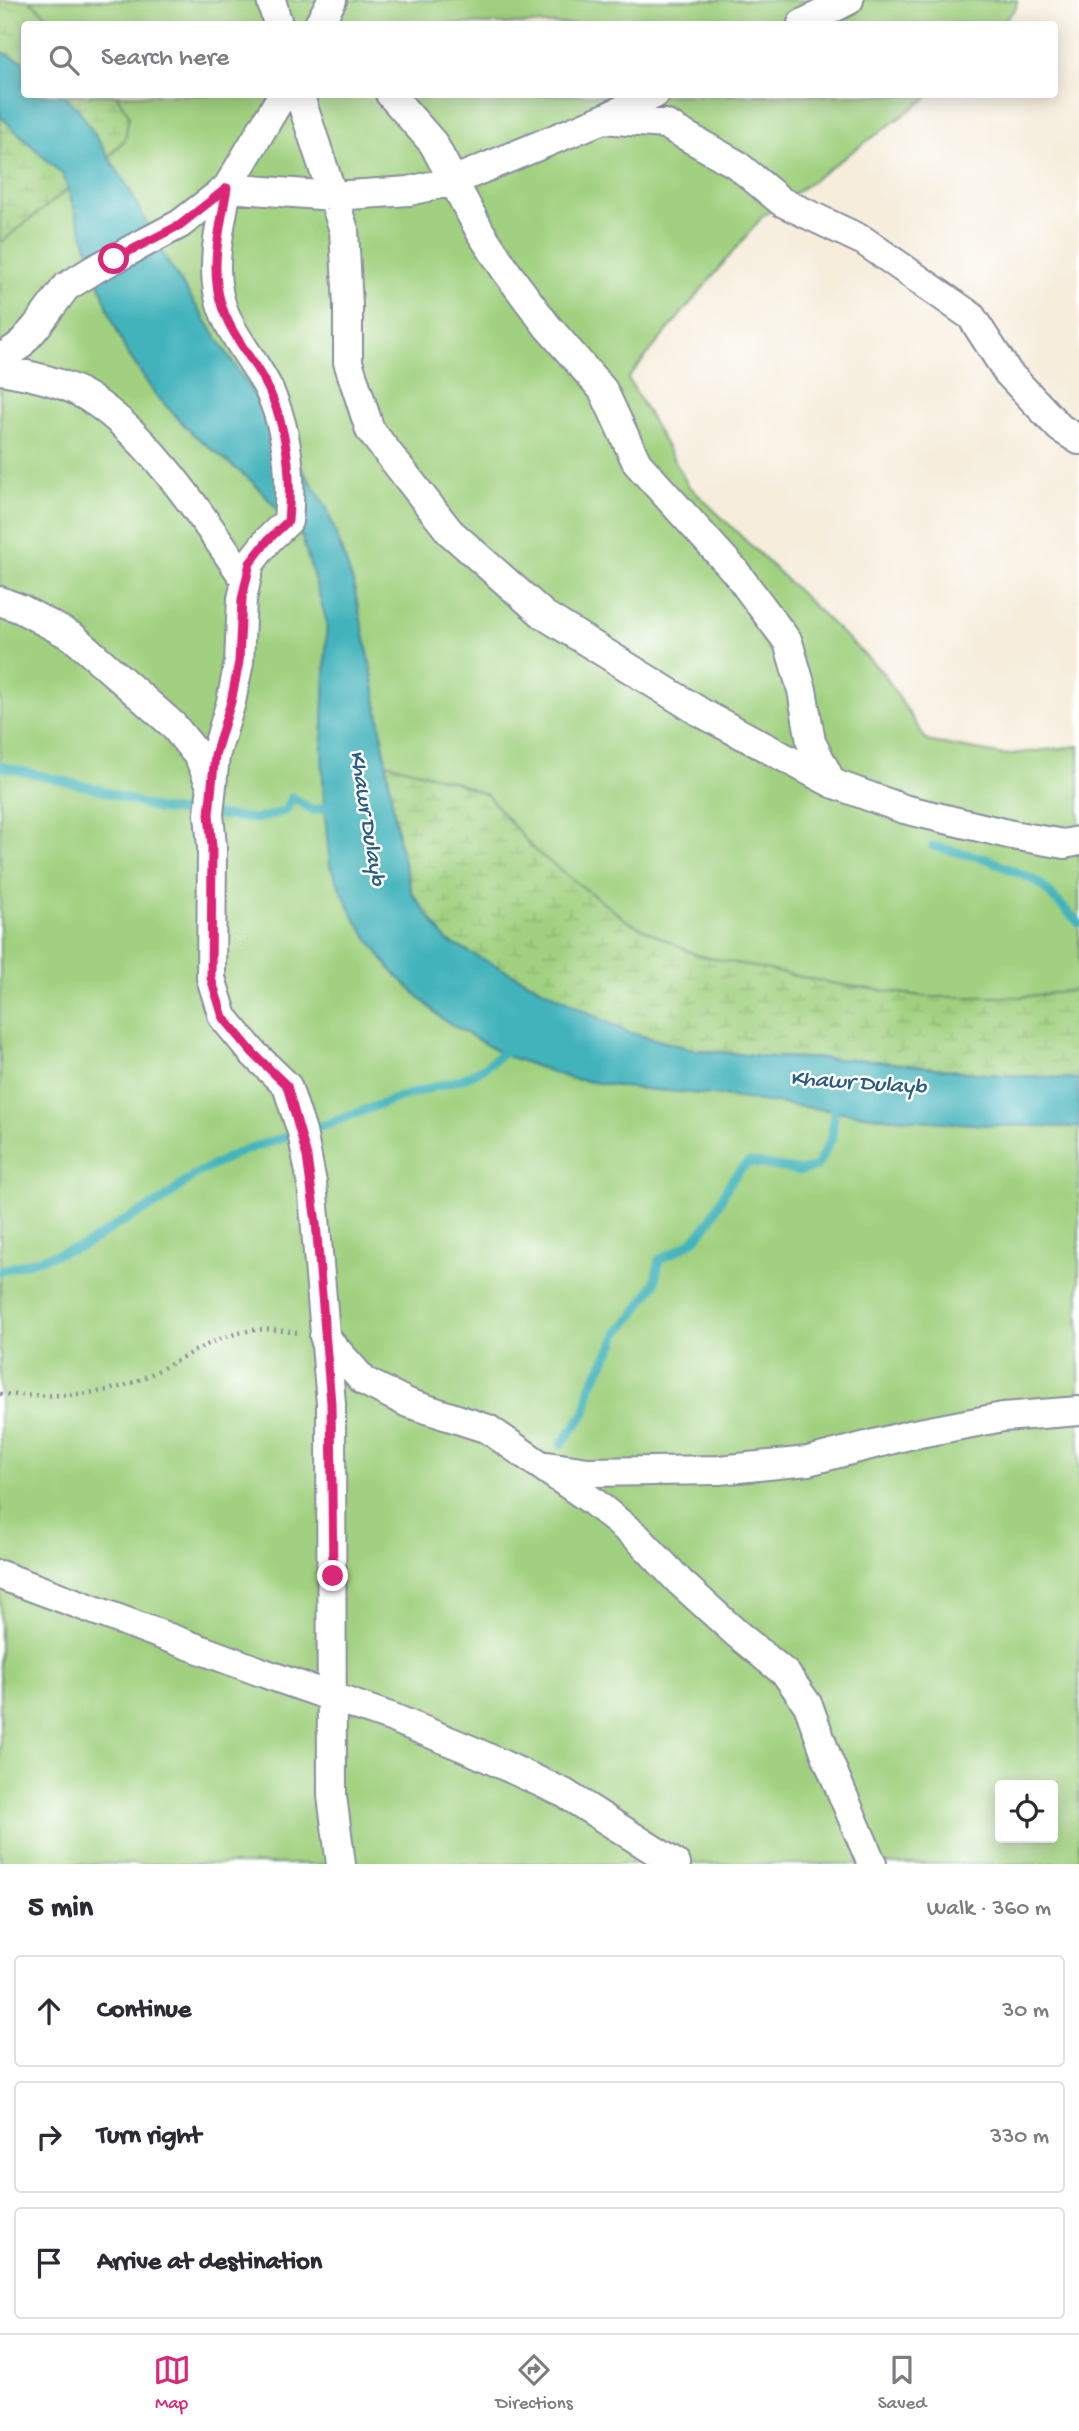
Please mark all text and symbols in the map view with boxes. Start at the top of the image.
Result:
search box [21,21,1058,98]
icon: search [45,41,83,79]
text: Search here [101,44,229,75]
route start [98,243,129,274]
water label: Khawr Dulayb [342,749,390,889]
water label: Khawr Dulayb [789,1066,929,1102]
route end [317,1560,348,1591]
map controls [995,1780,1058,1843]
button: locate [995,1780,1058,1843]
text: 5 min [28,1892,93,1927]
text: Walk · 360 m [927,1896,1051,1923]
icon: ahead [30,1992,68,2030]
text: Continue [97,1996,191,2027]
text: 30 m [1002,1998,1049,2025]
icon: right [30,2118,68,2156]
text: Turn right [97,2122,201,2153]
text: 330 m [990,2124,1049,2151]
icon: arrive [30,2244,68,2282]
text: Arrive at destination [97,2248,322,2279]
tab: Map [153,2351,191,2416]
tab: Directions [496,2351,573,2416]
tab: Saved [878,2351,926,2416]

